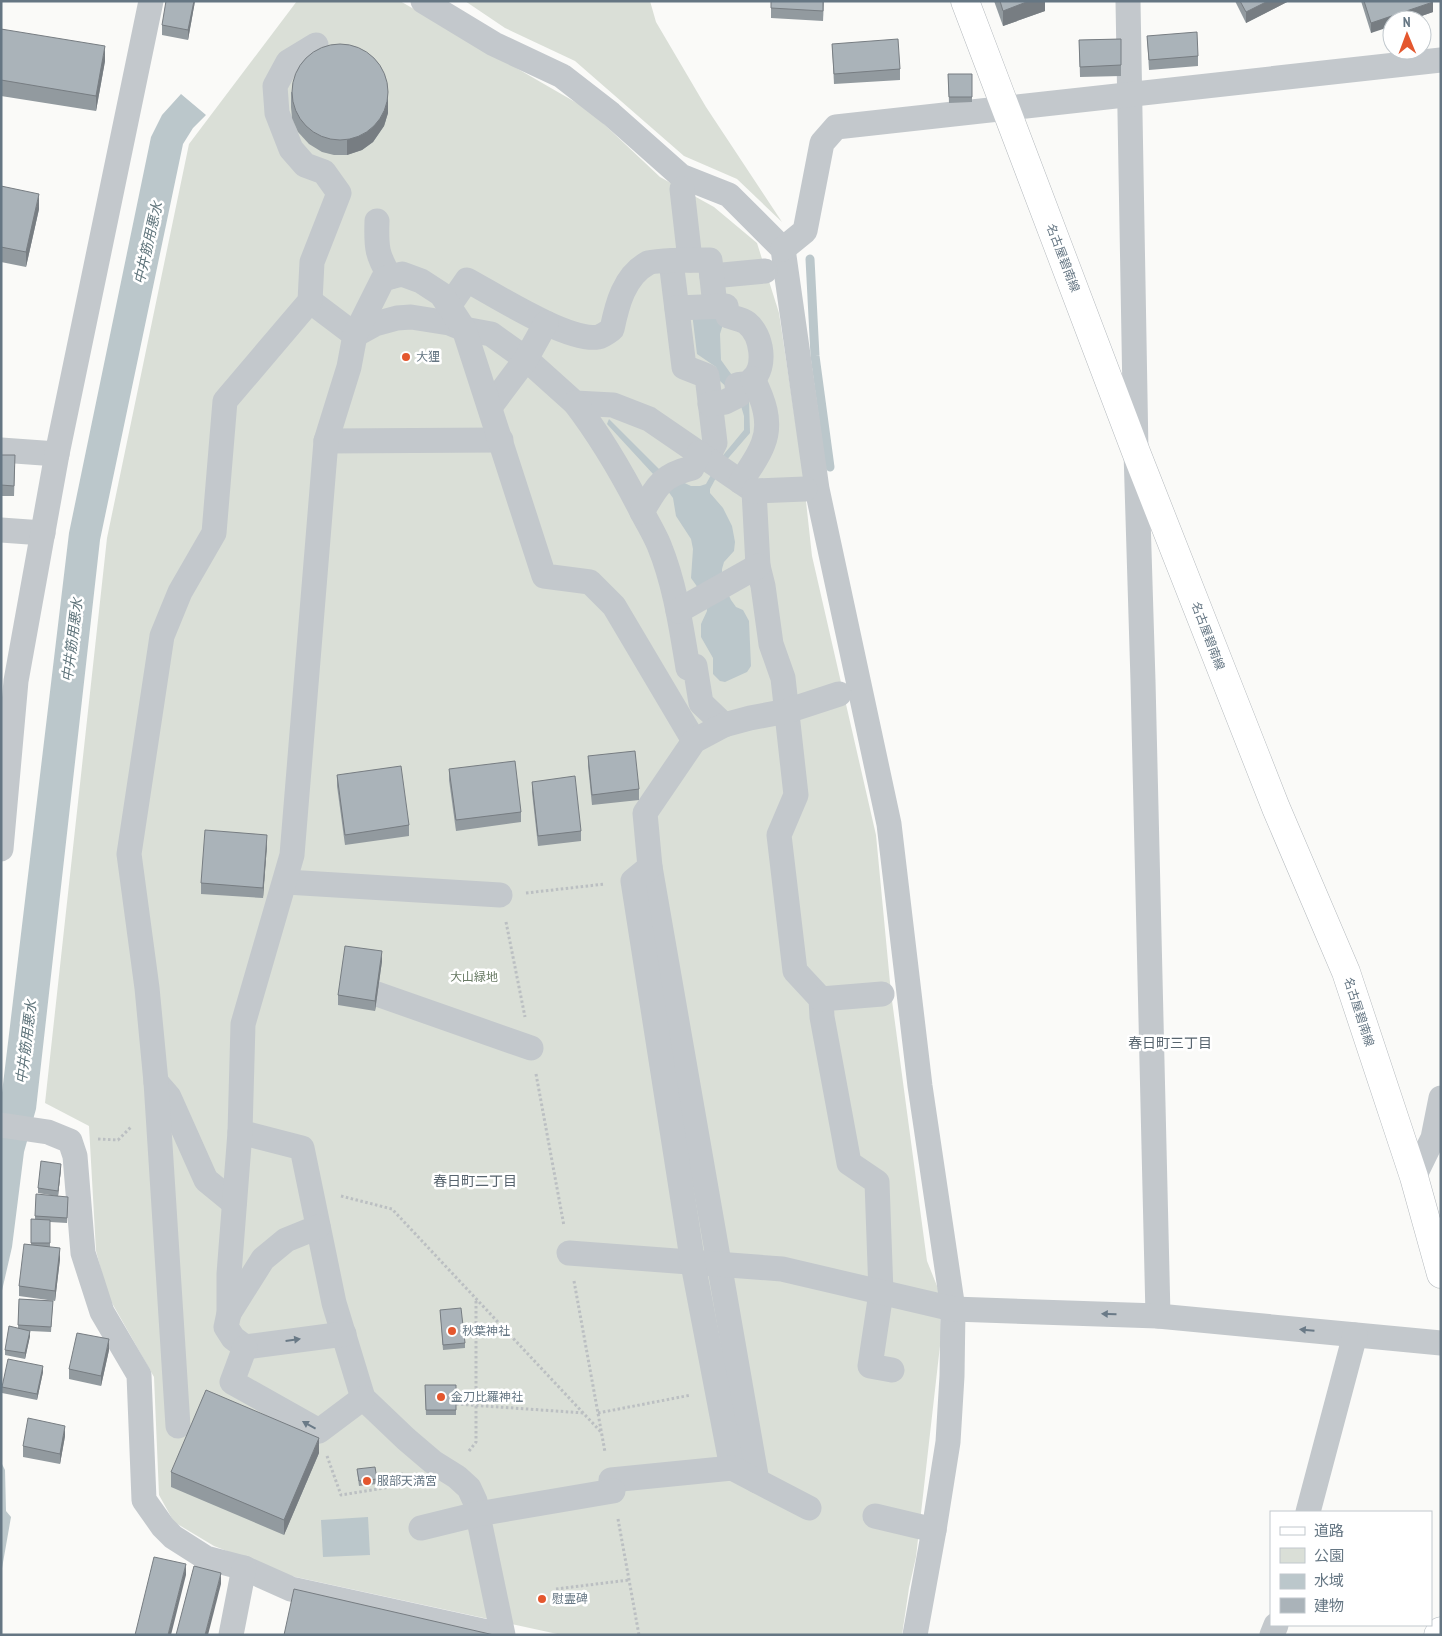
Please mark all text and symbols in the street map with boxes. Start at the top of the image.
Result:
north arrow [1382,10,1432,60]
text: N [1403,13,1411,31]
water label: 中井筋用悪水 [130,198,167,286]
street label: 名古屋碧南線 [1044,222,1083,294]
place label: 大狸 [416,349,440,364]
marker: 大狸 [400,351,412,363]
water label: 中井筋用悪水 [58,595,86,683]
street label: 名古屋碧南線 [1189,600,1228,672]
park label: 大山緑地 [450,969,498,984]
street label: 名古屋碧南線 [1341,975,1378,1048]
water label: 中井筋用悪水 [12,997,40,1085]
district label: 春日町三丁目 [1128,1034,1212,1052]
district label: 春日町二丁目 [433,1172,517,1190]
one-way arrow [1101,1310,1117,1318]
place label: 秋葉神社 [462,1323,510,1338]
marker: 秋葉神社 [446,1325,458,1337]
one-way arrow [1298,1326,1314,1334]
one-way arrow [286,1336,302,1344]
place label: 金刀比羅神社 [451,1389,523,1404]
marker: 金刀比羅神社 [435,1391,447,1403]
one-way arrow [301,1421,316,1429]
place label: 服部天満宮 [377,1473,437,1488]
marker: 服部天満宮 [361,1475,373,1487]
legend [1270,1511,1432,1626]
text: 道路 [1314,1521,1344,1540]
text: 公園 [1314,1546,1344,1565]
text: 水域 [1314,1571,1344,1590]
place label: 慰霊碑 [552,1591,588,1606]
marker: 慰霊碑 [536,1593,548,1605]
text: 建物 [1314,1596,1344,1615]

